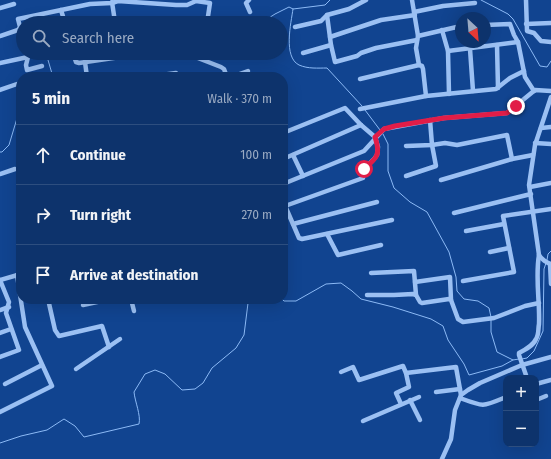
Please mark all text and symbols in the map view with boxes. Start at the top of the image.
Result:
north arrow [455,12,491,48]
search box [16,16,288,60]
icon: search [30,27,52,49]
text: Search here [62,29,134,47]
text: 5 min [32,88,70,109]
text: Walk · 370 m [207,91,272,106]
route end [507,97,525,115]
icon: ahead [32,144,54,166]
text: Continue [70,146,126,164]
text: 100 m [240,147,272,162]
route start [355,160,373,178]
icon: right [32,204,54,226]
text: Turn right [70,206,131,224]
text: 270 m [241,207,272,222]
icon: arrive [32,264,54,286]
text: Arrive at destination [70,266,198,284]
map controls [503,375,539,447]
button: + [503,375,539,411]
button: − [503,411,539,447]

